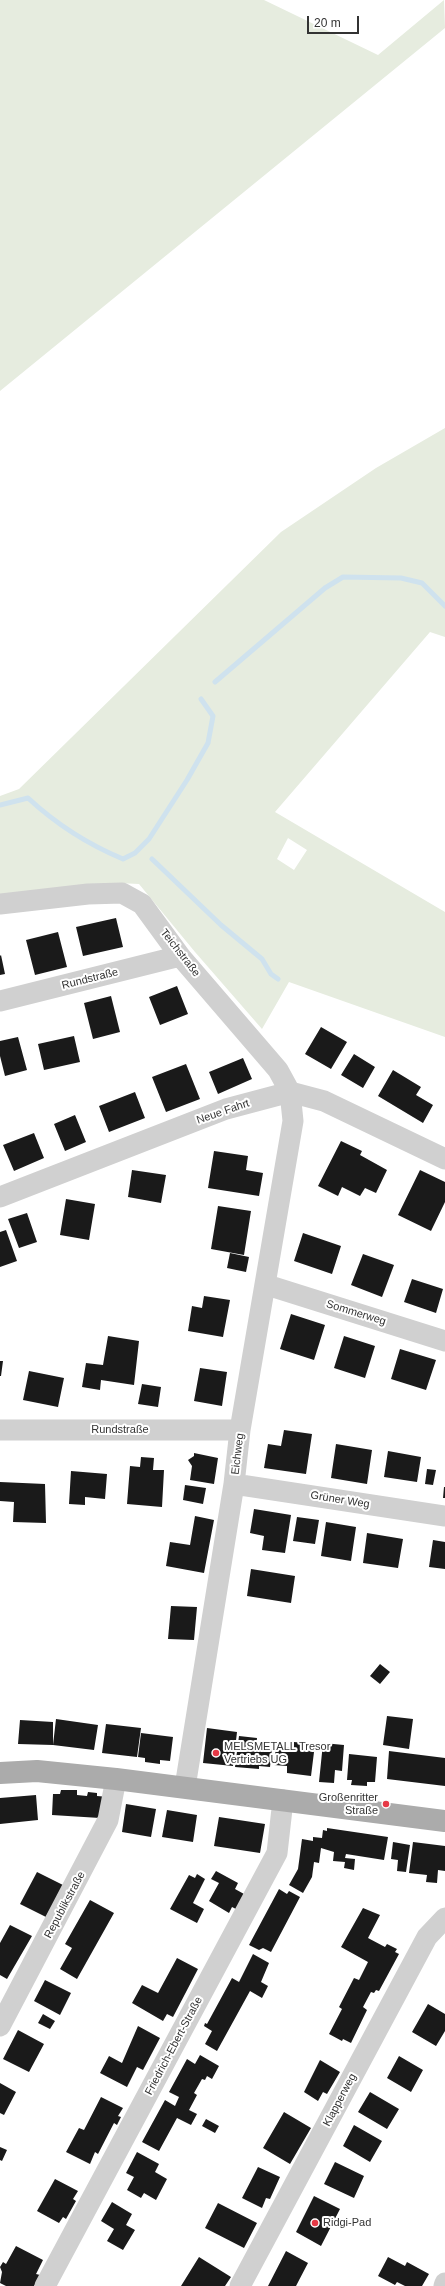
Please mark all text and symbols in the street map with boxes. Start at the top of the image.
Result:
scale bar [309,8,361,34]
text: 20 m [314,16,341,30]
street label: Teichstraße [157,927,203,979]
street label: Rundstraße [61,966,119,992]
street label: Neue Fahrt [195,1097,251,1127]
street label: Sommerweg [325,1298,387,1328]
street label: Rundstraße [91,1423,149,1437]
street label: Eichweg [229,1433,247,1475]
street label: Grüner Weg [309,1489,371,1511]
place label: MELSMETALL Tresor Vertriebs UG [224,1740,330,1766]
marker: MELSMETALL Tresor Vertriebs UG [211,1748,221,1758]
place label: Großenritter Straße [319,1791,378,1817]
marker: Großenritter Straße [381,1799,391,1809]
street label: Republikstraße [42,1869,88,1941]
street label: Friedrich-Ebert-Straße [142,1995,206,2097]
street label: Klapperweg [321,2071,359,2129]
place label: Ridgi-Pad [323,2216,371,2230]
marker: Ridgi-Pad [310,2218,320,2228]

